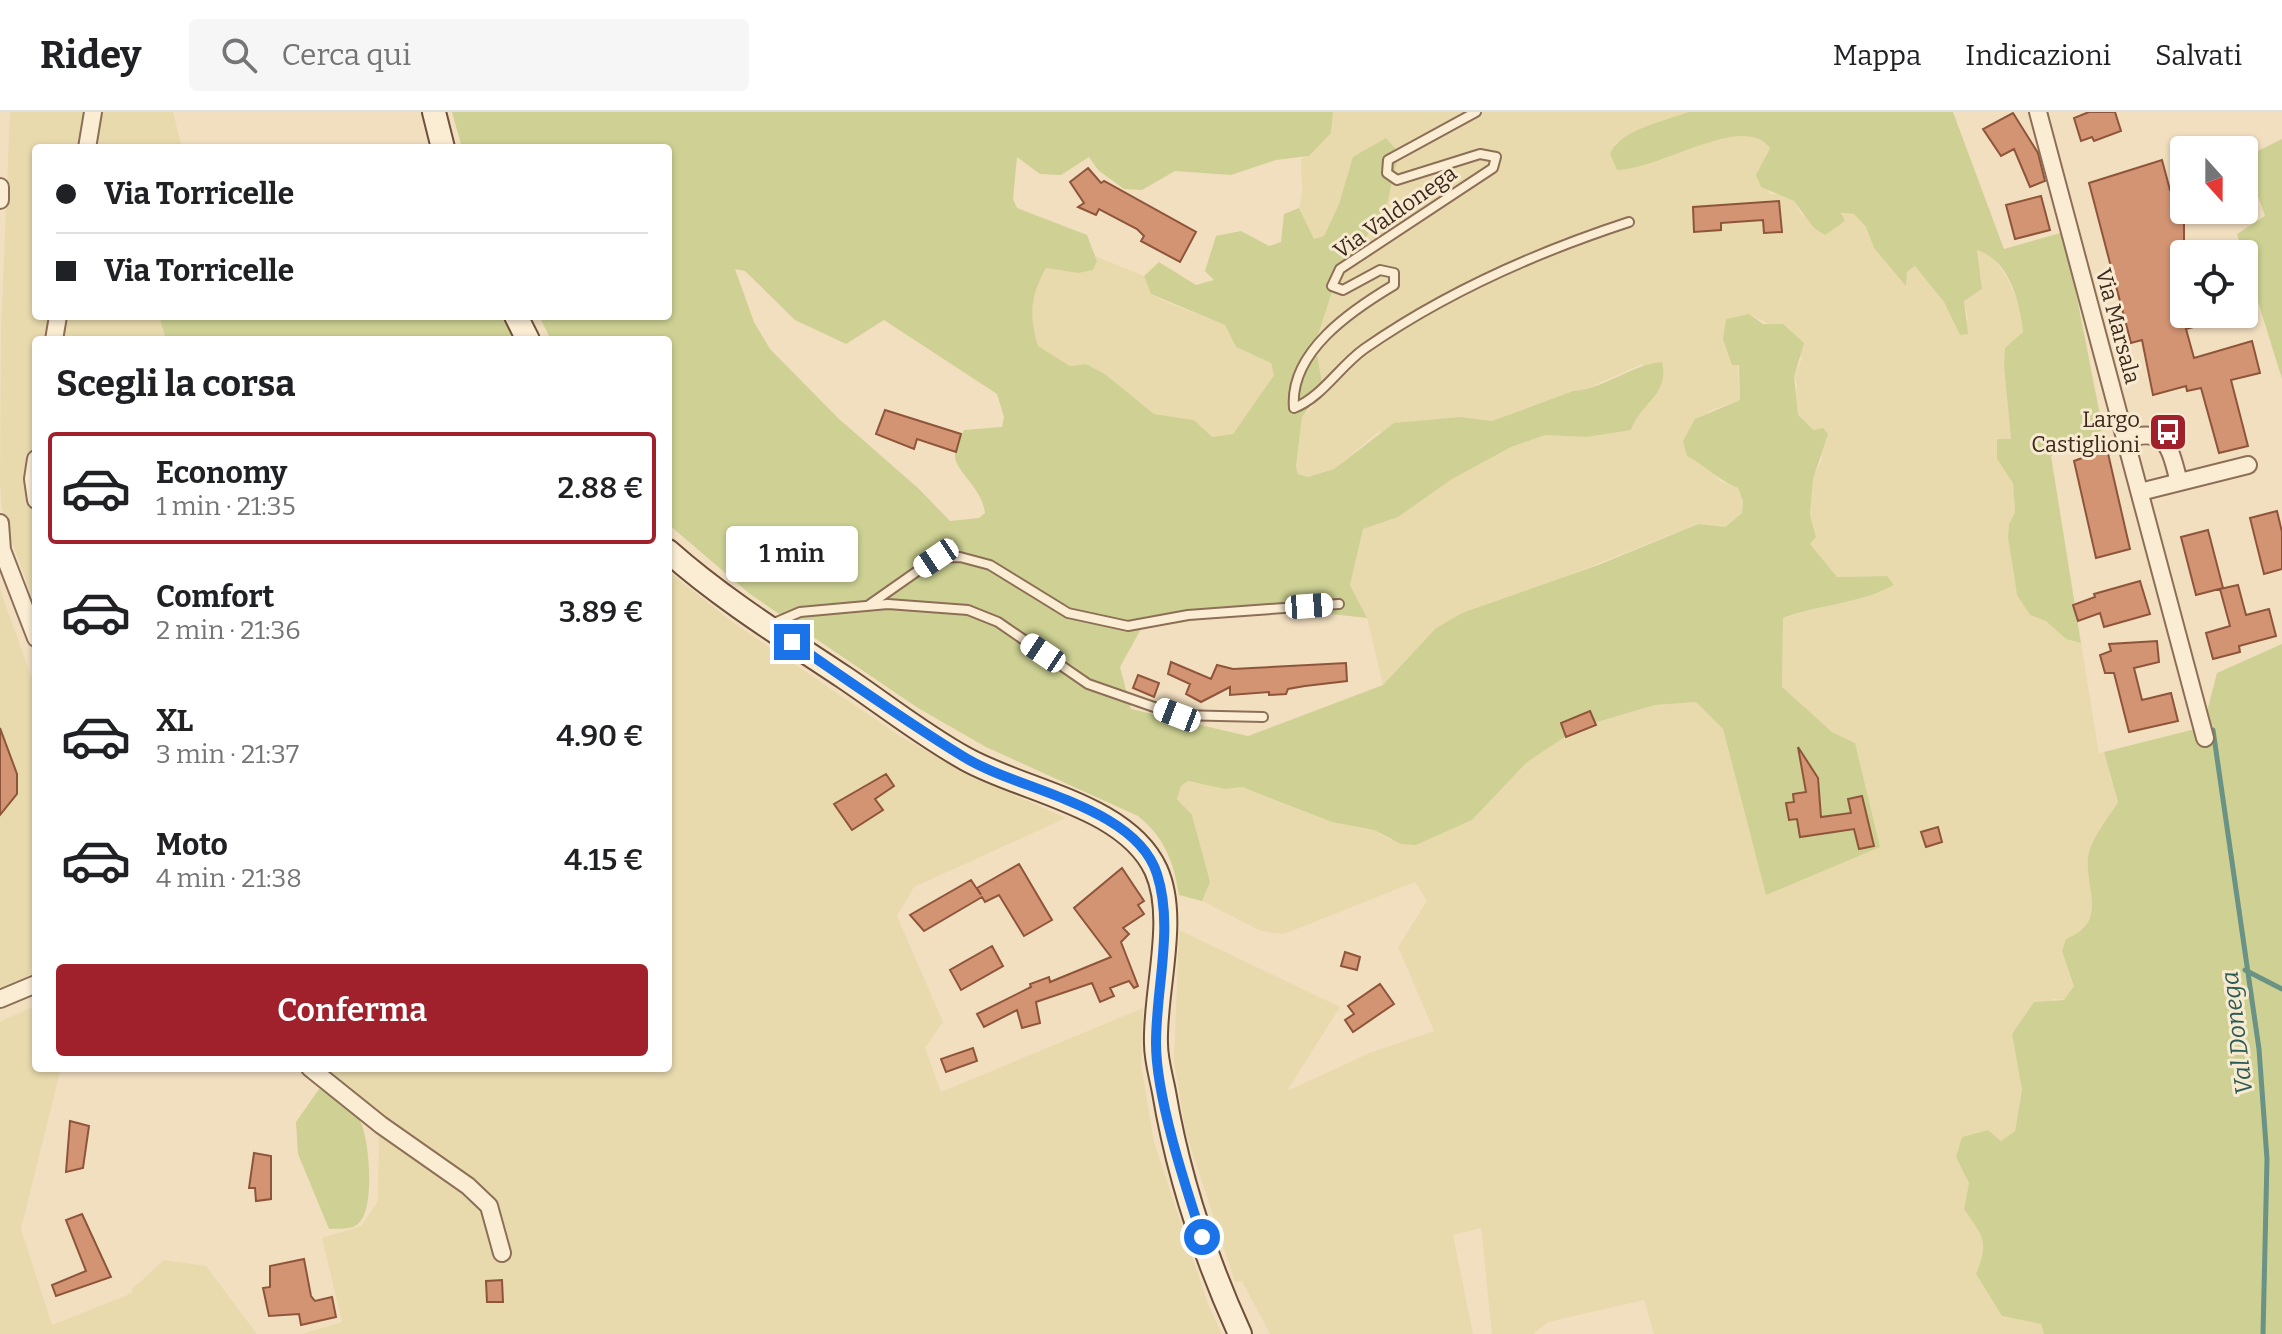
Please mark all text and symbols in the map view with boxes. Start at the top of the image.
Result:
search box [189,19,749,91]
text: Ridey [40,32,141,78]
icon: search [217,33,261,77]
text: Cerca qui [281,37,411,73]
text: Mappa [1833,39,1921,72]
text: Indicazioni [1965,39,2111,72]
text: Salvati [2155,39,2242,72]
north arrow [2170,136,2258,224]
map controls [2170,136,2258,328]
street label: Via Valdonega [1328,160,1462,264]
text: Via Torricelle [104,176,294,212]
button: locate [2170,240,2258,328]
text: Via Torricelle [104,253,294,289]
street label: Via Marsala [2090,265,2146,387]
text: Scegli la corsa [56,362,295,406]
place label: Largo Castiglioni [2031,406,2140,458]
bus stop icon: Largo Castiglioni [2147,411,2189,453]
icon: car [60,452,132,524]
text: Economy [156,455,287,491]
text: 2.88 € [558,470,644,506]
text: 1 min · 21:35 [156,491,296,522]
callout: 1 min [726,526,858,582]
car [909,535,963,581]
text: 1 min [759,538,825,569]
icon: car [60,576,132,648]
text: Comfort [156,579,274,615]
car [1284,592,1334,620]
text: 3.89 € [559,594,644,630]
text: 2 min · 21:36 [156,615,301,646]
route end [774,624,810,660]
car [1016,630,1070,676]
car [1150,695,1204,735]
icon: car [60,700,132,772]
text: XL [156,703,193,739]
text: 4.90 € [556,718,644,754]
text: 3 min · 21:37 [156,739,299,770]
icon: car [60,824,132,896]
text: Moto [156,827,228,863]
text: 4.15 € [564,842,644,878]
text: 4 min · 21:38 [156,863,302,894]
button: Conferma [56,964,648,1056]
water label: Val Donega [2216,969,2258,1097]
route start [1184,1219,1220,1255]

